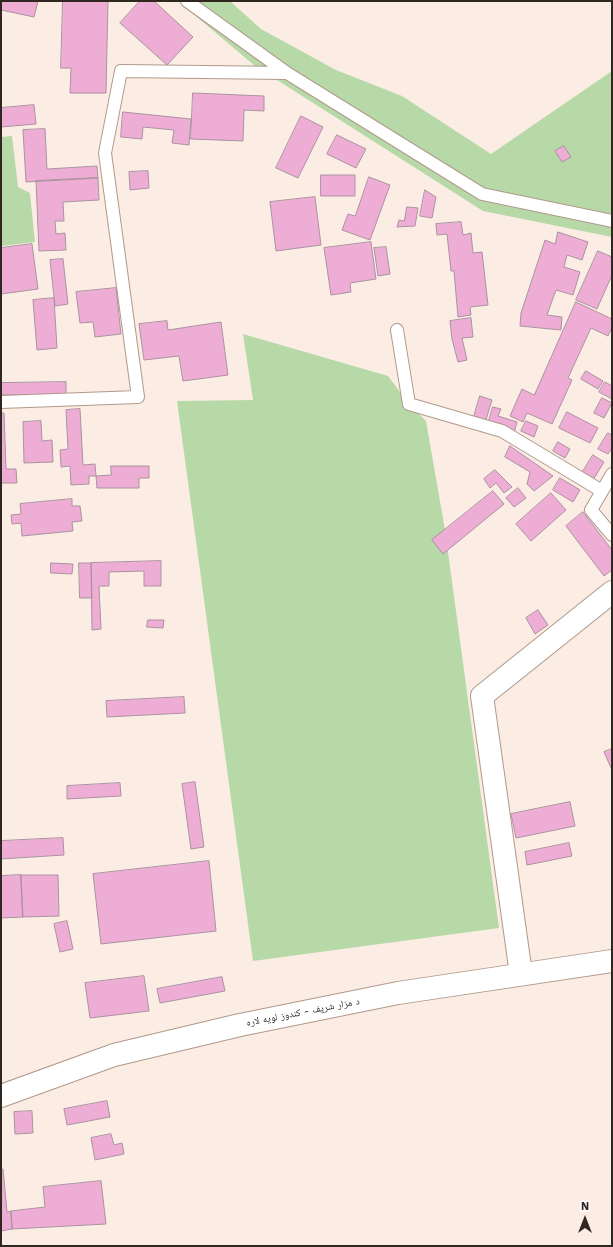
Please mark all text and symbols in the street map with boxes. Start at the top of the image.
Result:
street label: د مزار شریف - کندوز لویه لاره [245,995,361,1029]
north arrow [565,1199,605,1239]
text: N [581,1200,589,1213]

